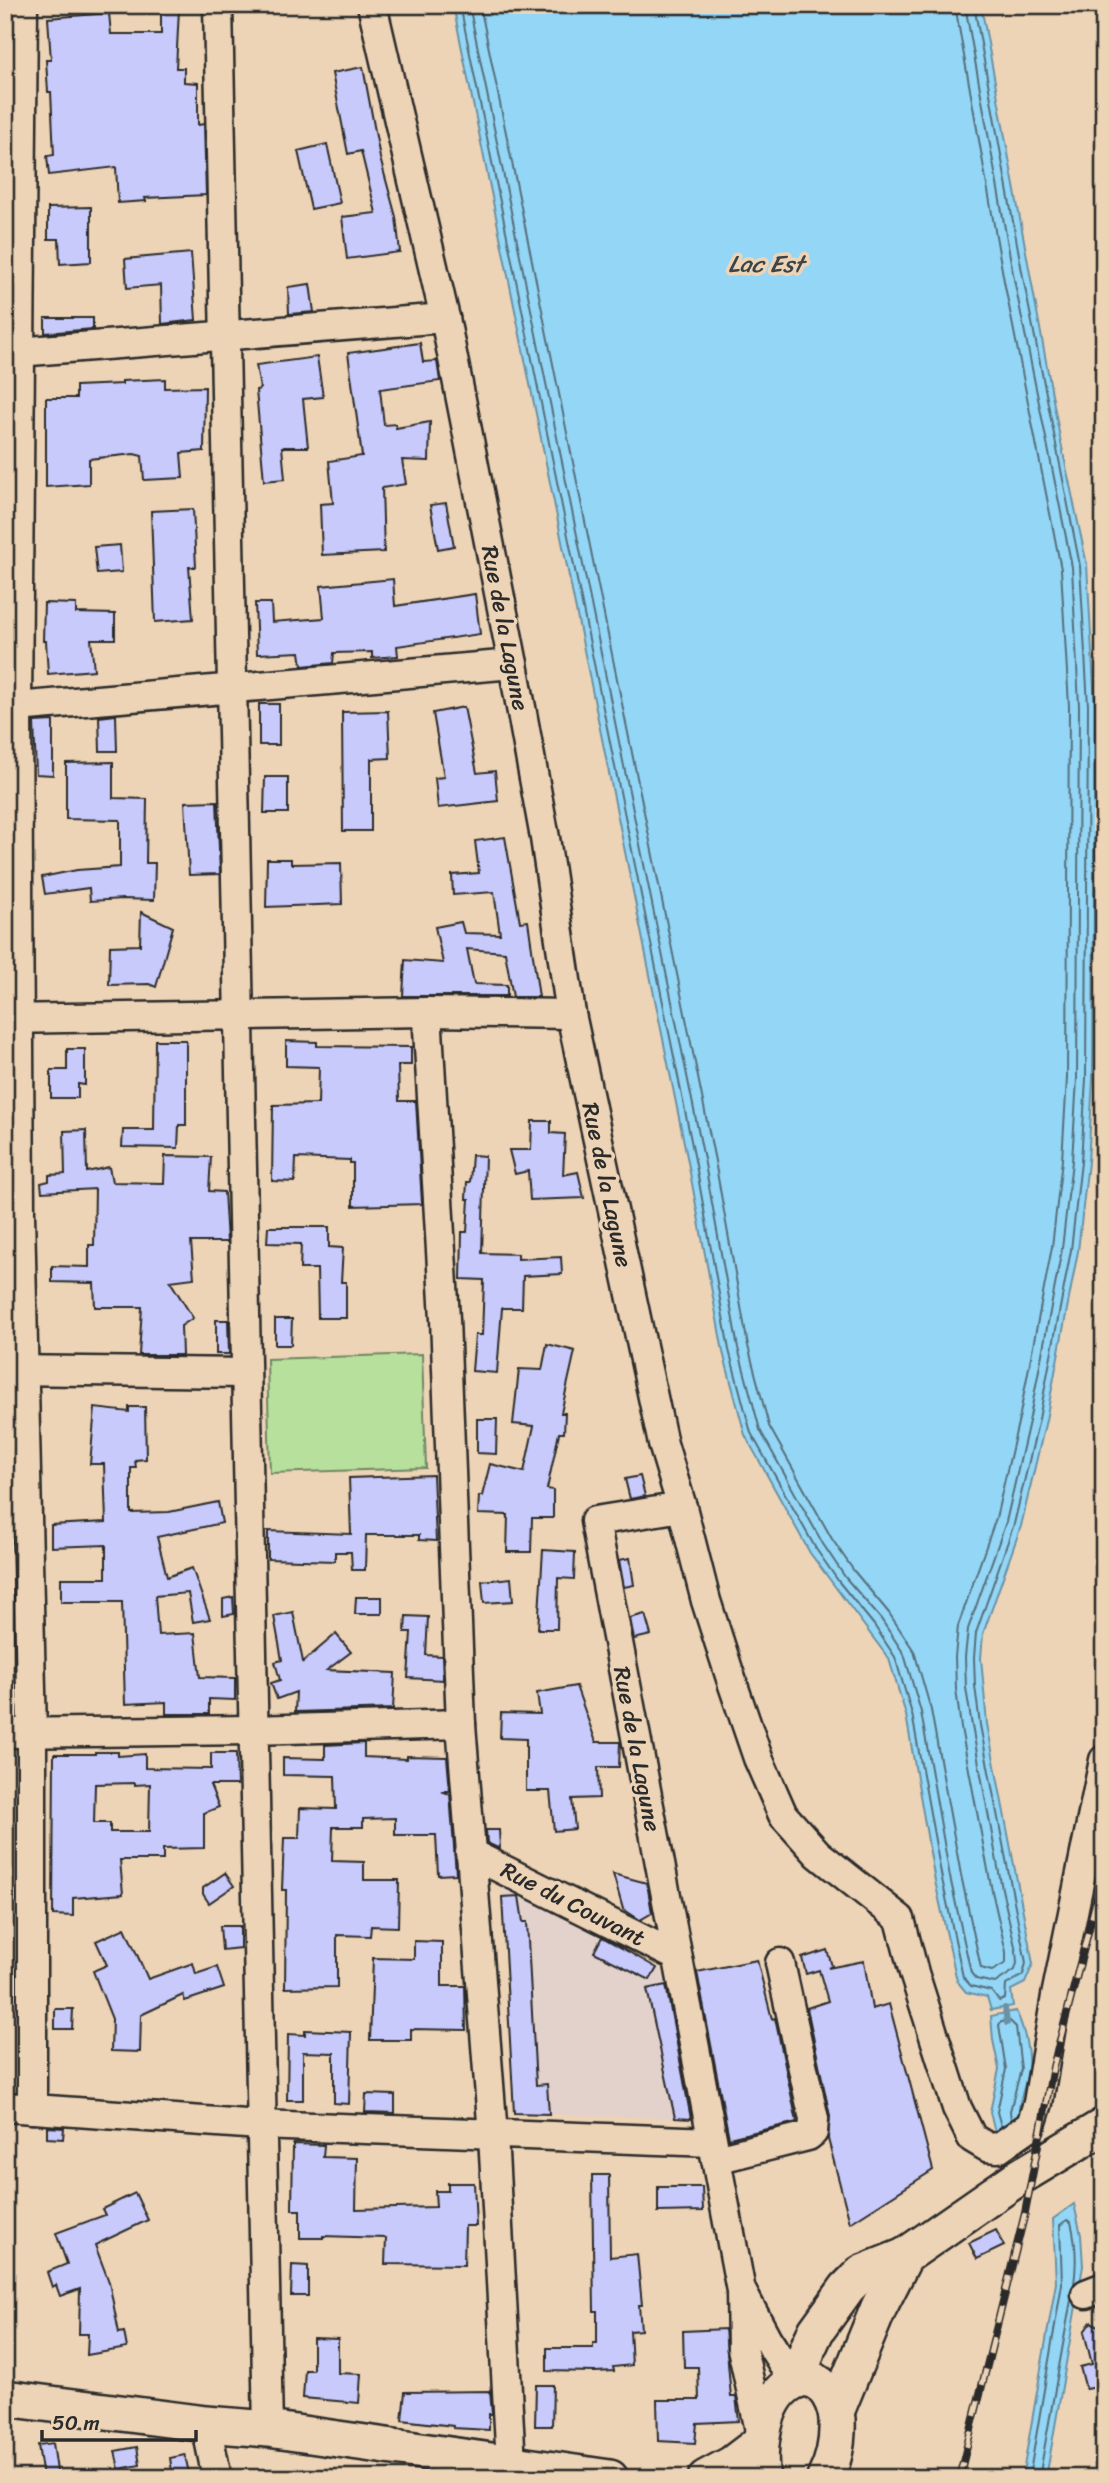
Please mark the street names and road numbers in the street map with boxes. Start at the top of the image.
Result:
street label: Rue de la Lagune [469,542,541,714]
street label: Rue de la Lagune [570,1099,645,1271]
street label: Rue de la Lagune [601,1663,673,1835]
street label: Rue du Couvant [493,1850,653,1958]

